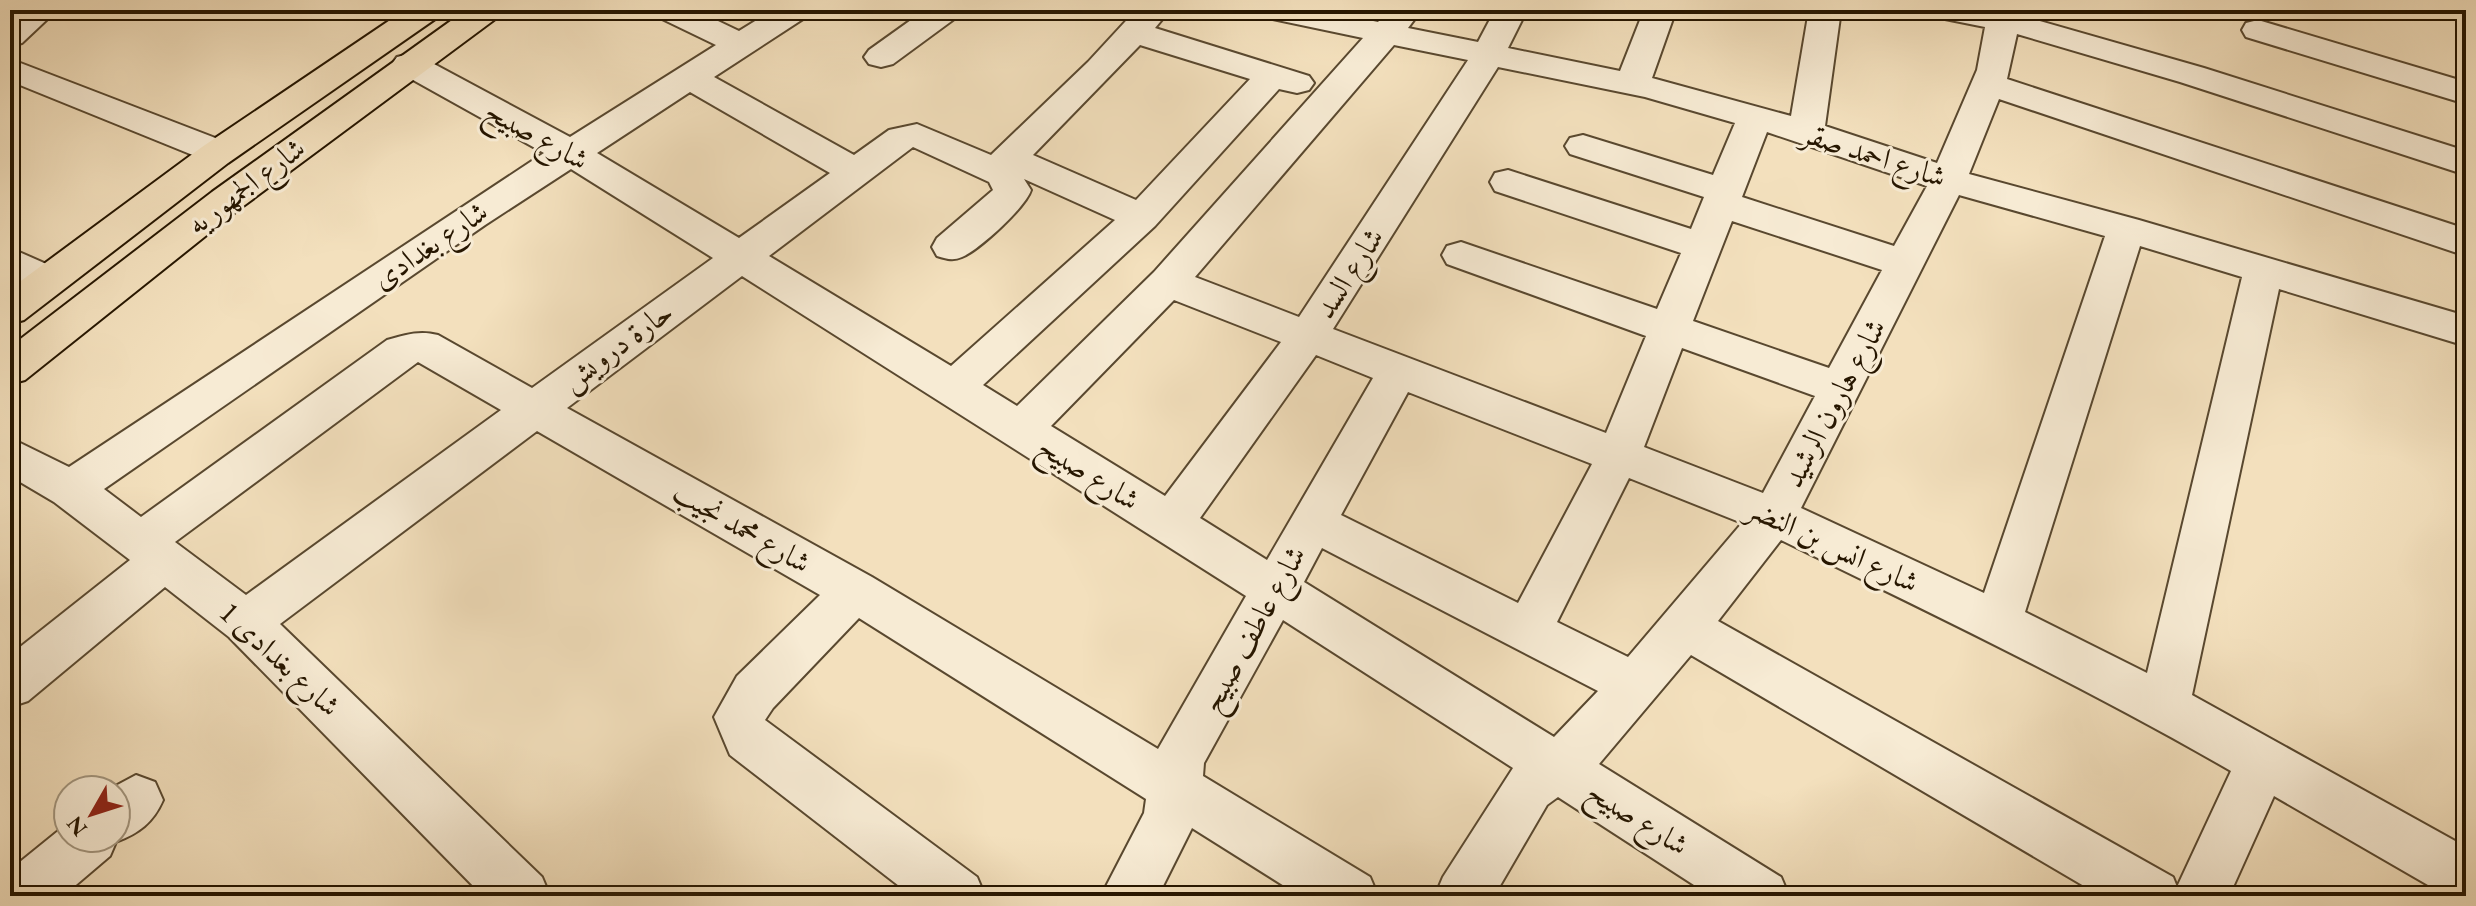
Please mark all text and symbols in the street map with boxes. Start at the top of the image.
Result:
street label: شارع صبيح [475,90,596,186]
street label: شارع احمد صقر [1792,112,1951,202]
street label: شارع الجمهوريه [179,128,316,248]
street label: شارع بغدادى [364,192,499,303]
street label: شارع السد [1305,220,1397,329]
street label: حارة درويش [553,292,681,400]
street label: شارع هارون الرشيد [1773,312,1900,497]
street label: شارع صبيح [1027,426,1147,526]
street label: شارع محمد نجيب [663,471,818,587]
street label: شارع انس بن النضر [1736,486,1925,607]
street label: شارع عاطف صبيح [1191,539,1321,723]
street label: شارع بغدادى 1 [207,592,349,729]
street label: شارع صبيح [1576,771,1696,871]
north arrow [52,774,132,854]
text: N [60,810,94,842]

